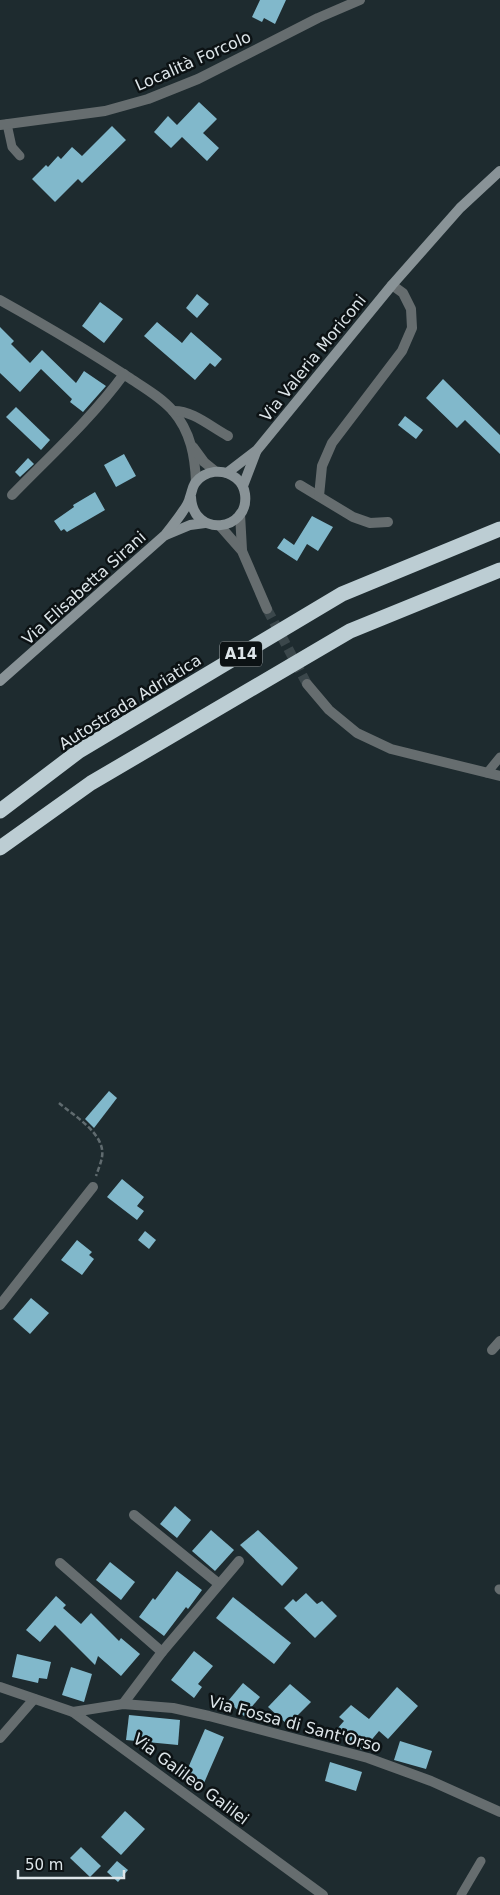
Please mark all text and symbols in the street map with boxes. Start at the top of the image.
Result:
street label: Località Forcolo [132,27,254,95]
street label: Via Valeria Moriconi [256,291,370,425]
street label: Via Elisabetta Sirani [18,527,150,649]
road number: A14 [220,642,262,666]
street label: Autostrada Adriatica [55,650,205,754]
street label: Via Fossa di Sant'Orso [207,1692,383,1756]
street label: Via Galileo Galilei [129,1729,253,1829]
scale bar [18,1848,124,1880]
text: 50 m [25,1856,63,1874]

